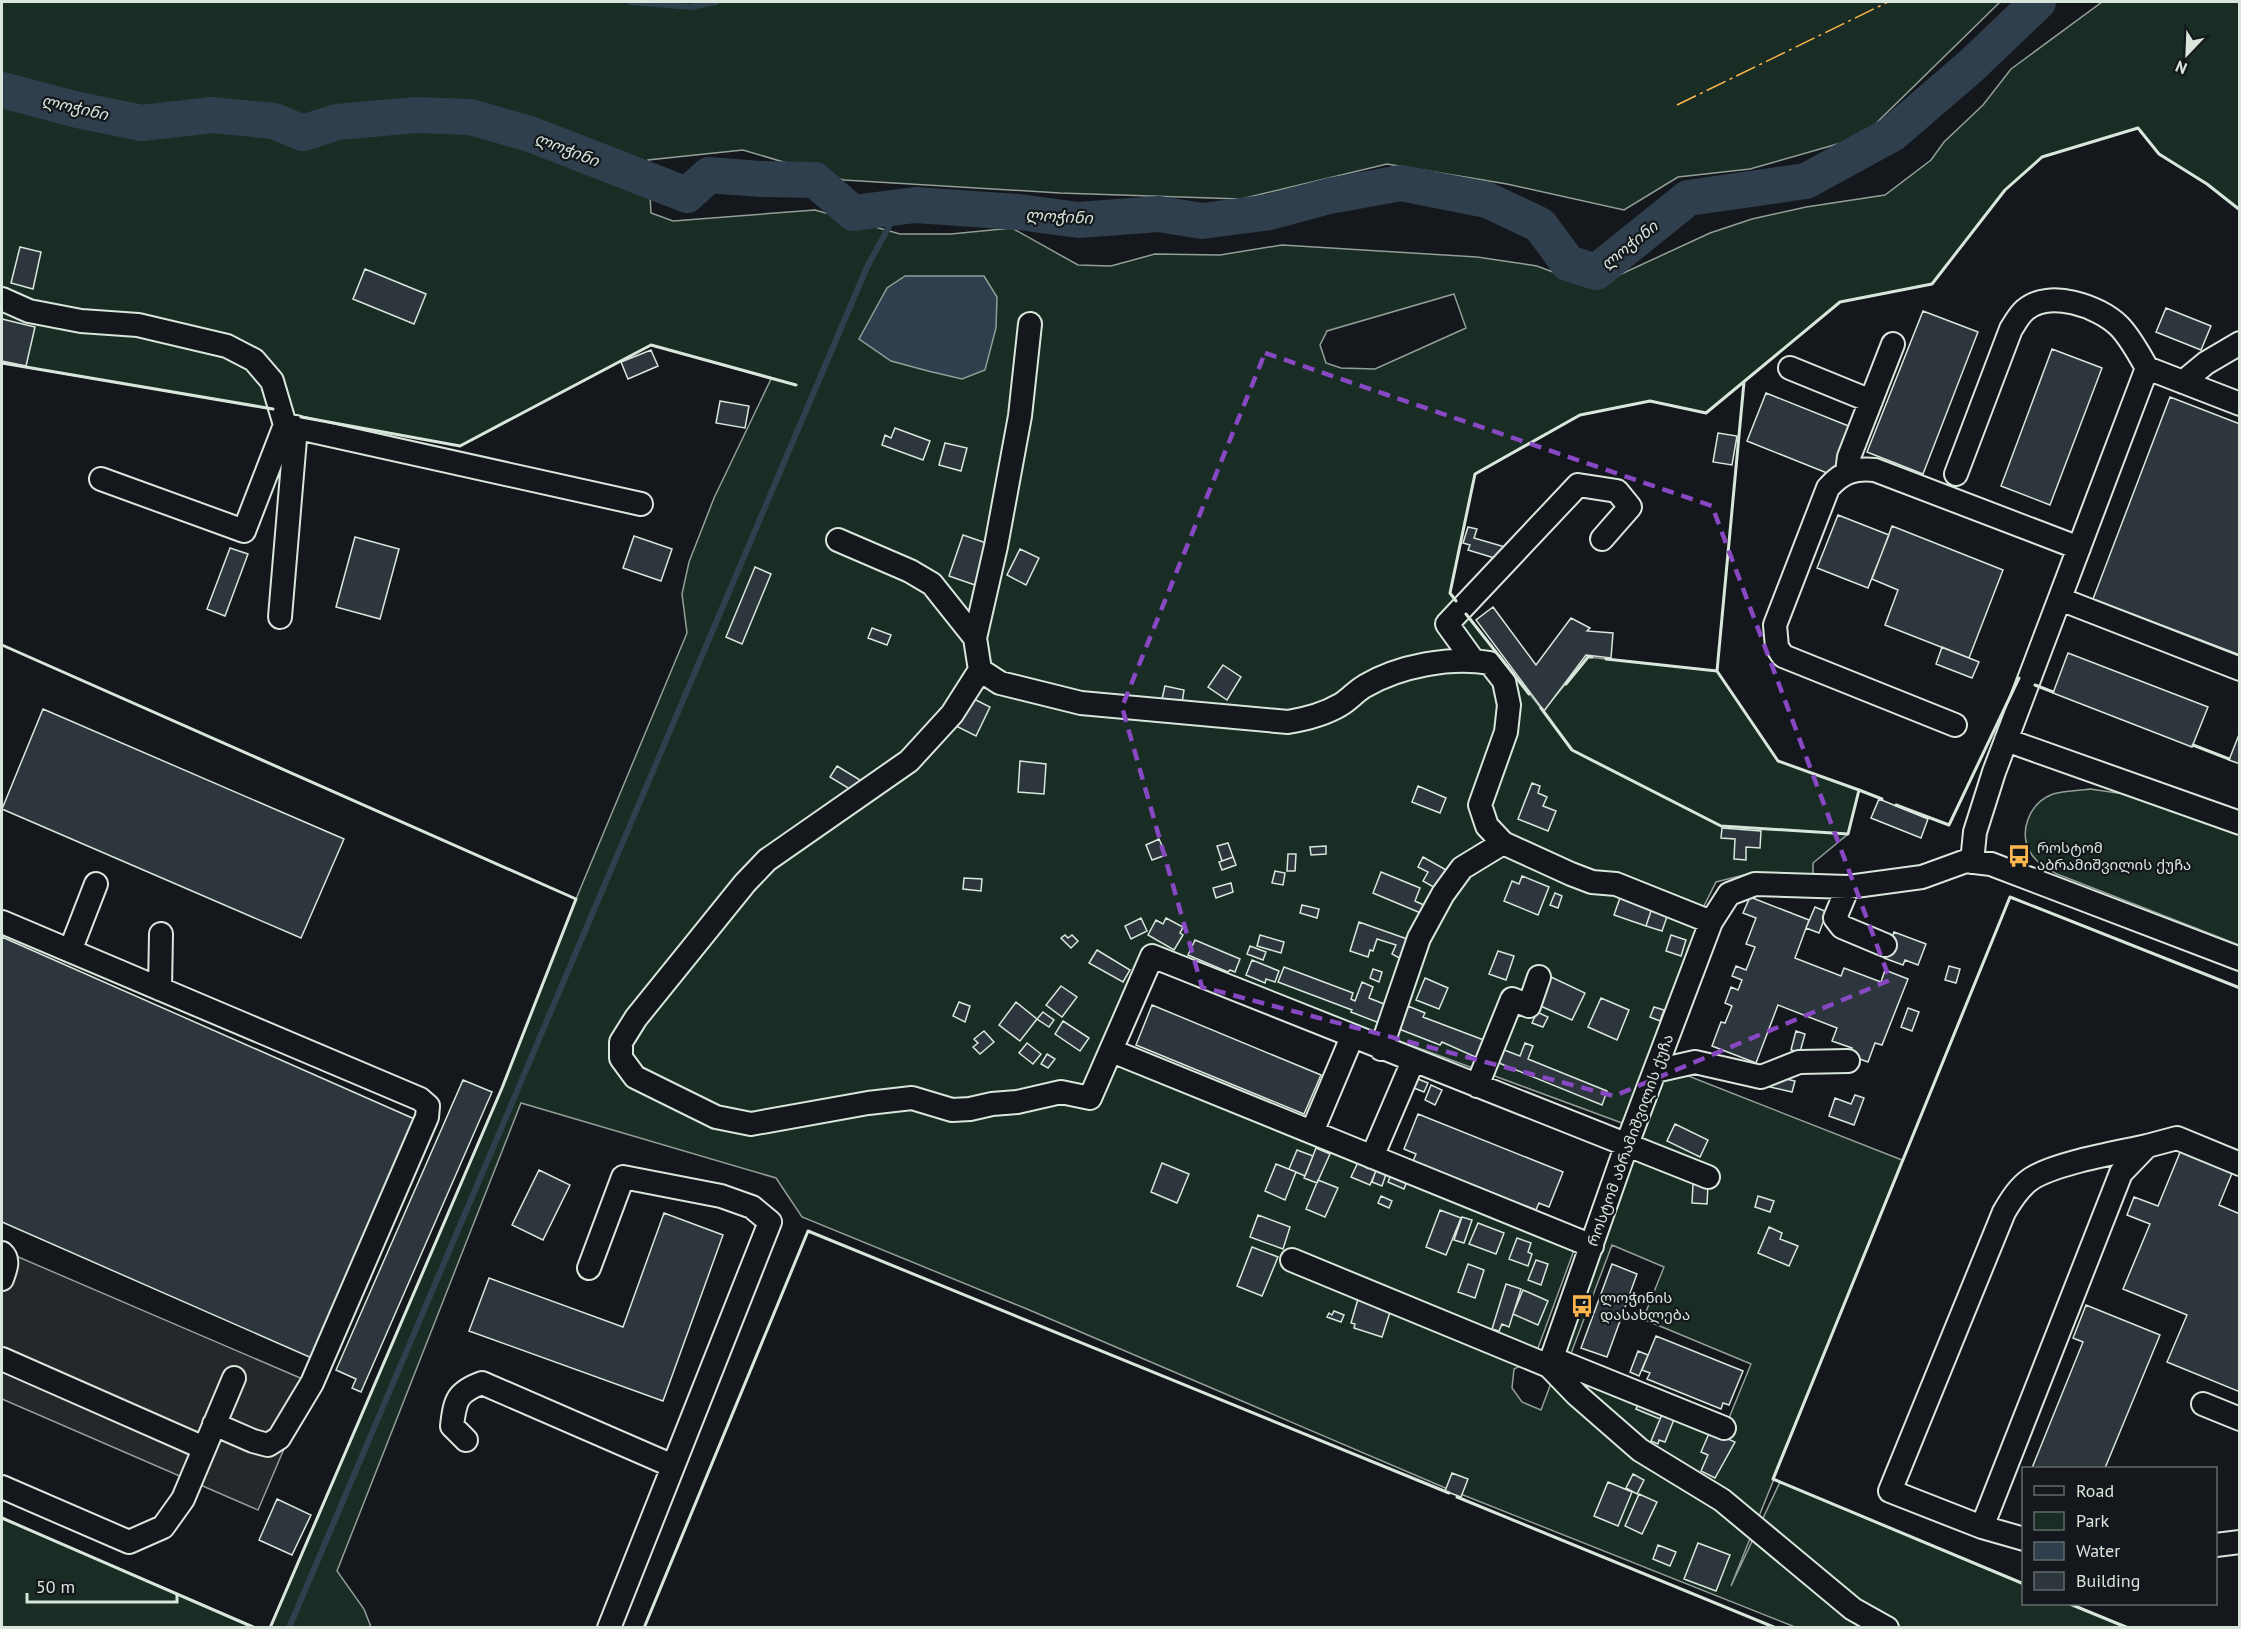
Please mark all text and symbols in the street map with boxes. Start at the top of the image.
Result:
north arrow [2157,24,2217,84]
text: N [2172,57,2190,79]
water label: ლოჭინი [40,90,111,125]
water label: ლოჭინი [532,128,603,171]
water label: ლოჭინი [1025,204,1094,228]
water label: ლოჭინი [1597,216,1662,274]
place label: როსტომ აბრამიშვილის ქუჩა [2037,838,2191,874]
bus stop icon: როსტომ აბრამიშვილის ქუჩა [2006,843,2032,869]
street label: როსტომ აბრამიშვილის ქუჩა [1583,1031,1677,1249]
place label: ლოჭინის დასახლება [1600,1288,1690,1324]
bus stop icon: ლოჭინის დასახლება [1569,1293,1595,1319]
legend [2022,1467,2217,1605]
text: Road [2076,1479,2114,1502]
text: Park [2076,1509,2109,1532]
text: Water [2076,1539,2120,1562]
scale bar [27,1566,177,1604]
text: Building [2076,1569,2140,1592]
text: 50 m [36,1575,75,1598]

